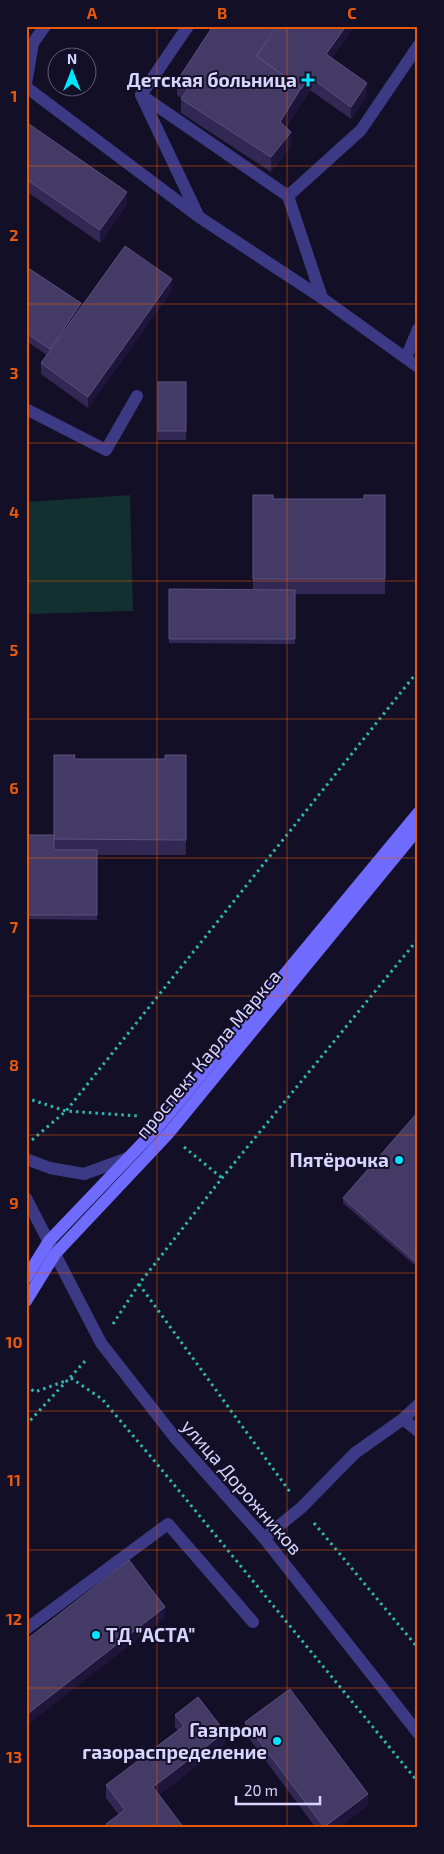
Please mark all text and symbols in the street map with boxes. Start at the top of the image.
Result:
text: A [87,3,98,22]
text: B [217,3,227,22]
text: C [347,3,357,22]
north arrow [48,48,98,98]
text: N [67,50,77,67]
place label: Детская больница [127,68,297,91]
marker: Детская больница [301,73,315,87]
text: 1 [11,86,17,105]
text: 2 [9,225,19,244]
text: 3 [9,363,19,382]
text: 4 [9,502,19,521]
text: 5 [10,640,19,659]
text: 6 [9,778,19,797]
text: 7 [10,917,19,936]
street label: проспект Карла Маркса [130,964,285,1143]
text: 8 [9,1055,19,1074]
place label: Пятёрочка [290,1148,389,1171]
marker: Пятёрочка [393,1154,405,1166]
text: 9 [9,1193,19,1212]
text: 10 [5,1332,23,1351]
street label: улица Дорожников [177,1414,307,1560]
text: 11 [7,1470,21,1489]
text: 12 [6,1609,22,1628]
place label: ТД "АСТА" [106,1623,195,1646]
marker: ТД "АСТА" [90,1629,102,1641]
place label: Газпром газораспределение [82,1718,267,1763]
marker: Газпром газораспределение [271,1735,283,1747]
text: 13 [6,1747,22,1766]
scale bar [236,1774,320,1806]
text: 20 m [244,1781,278,1799]

